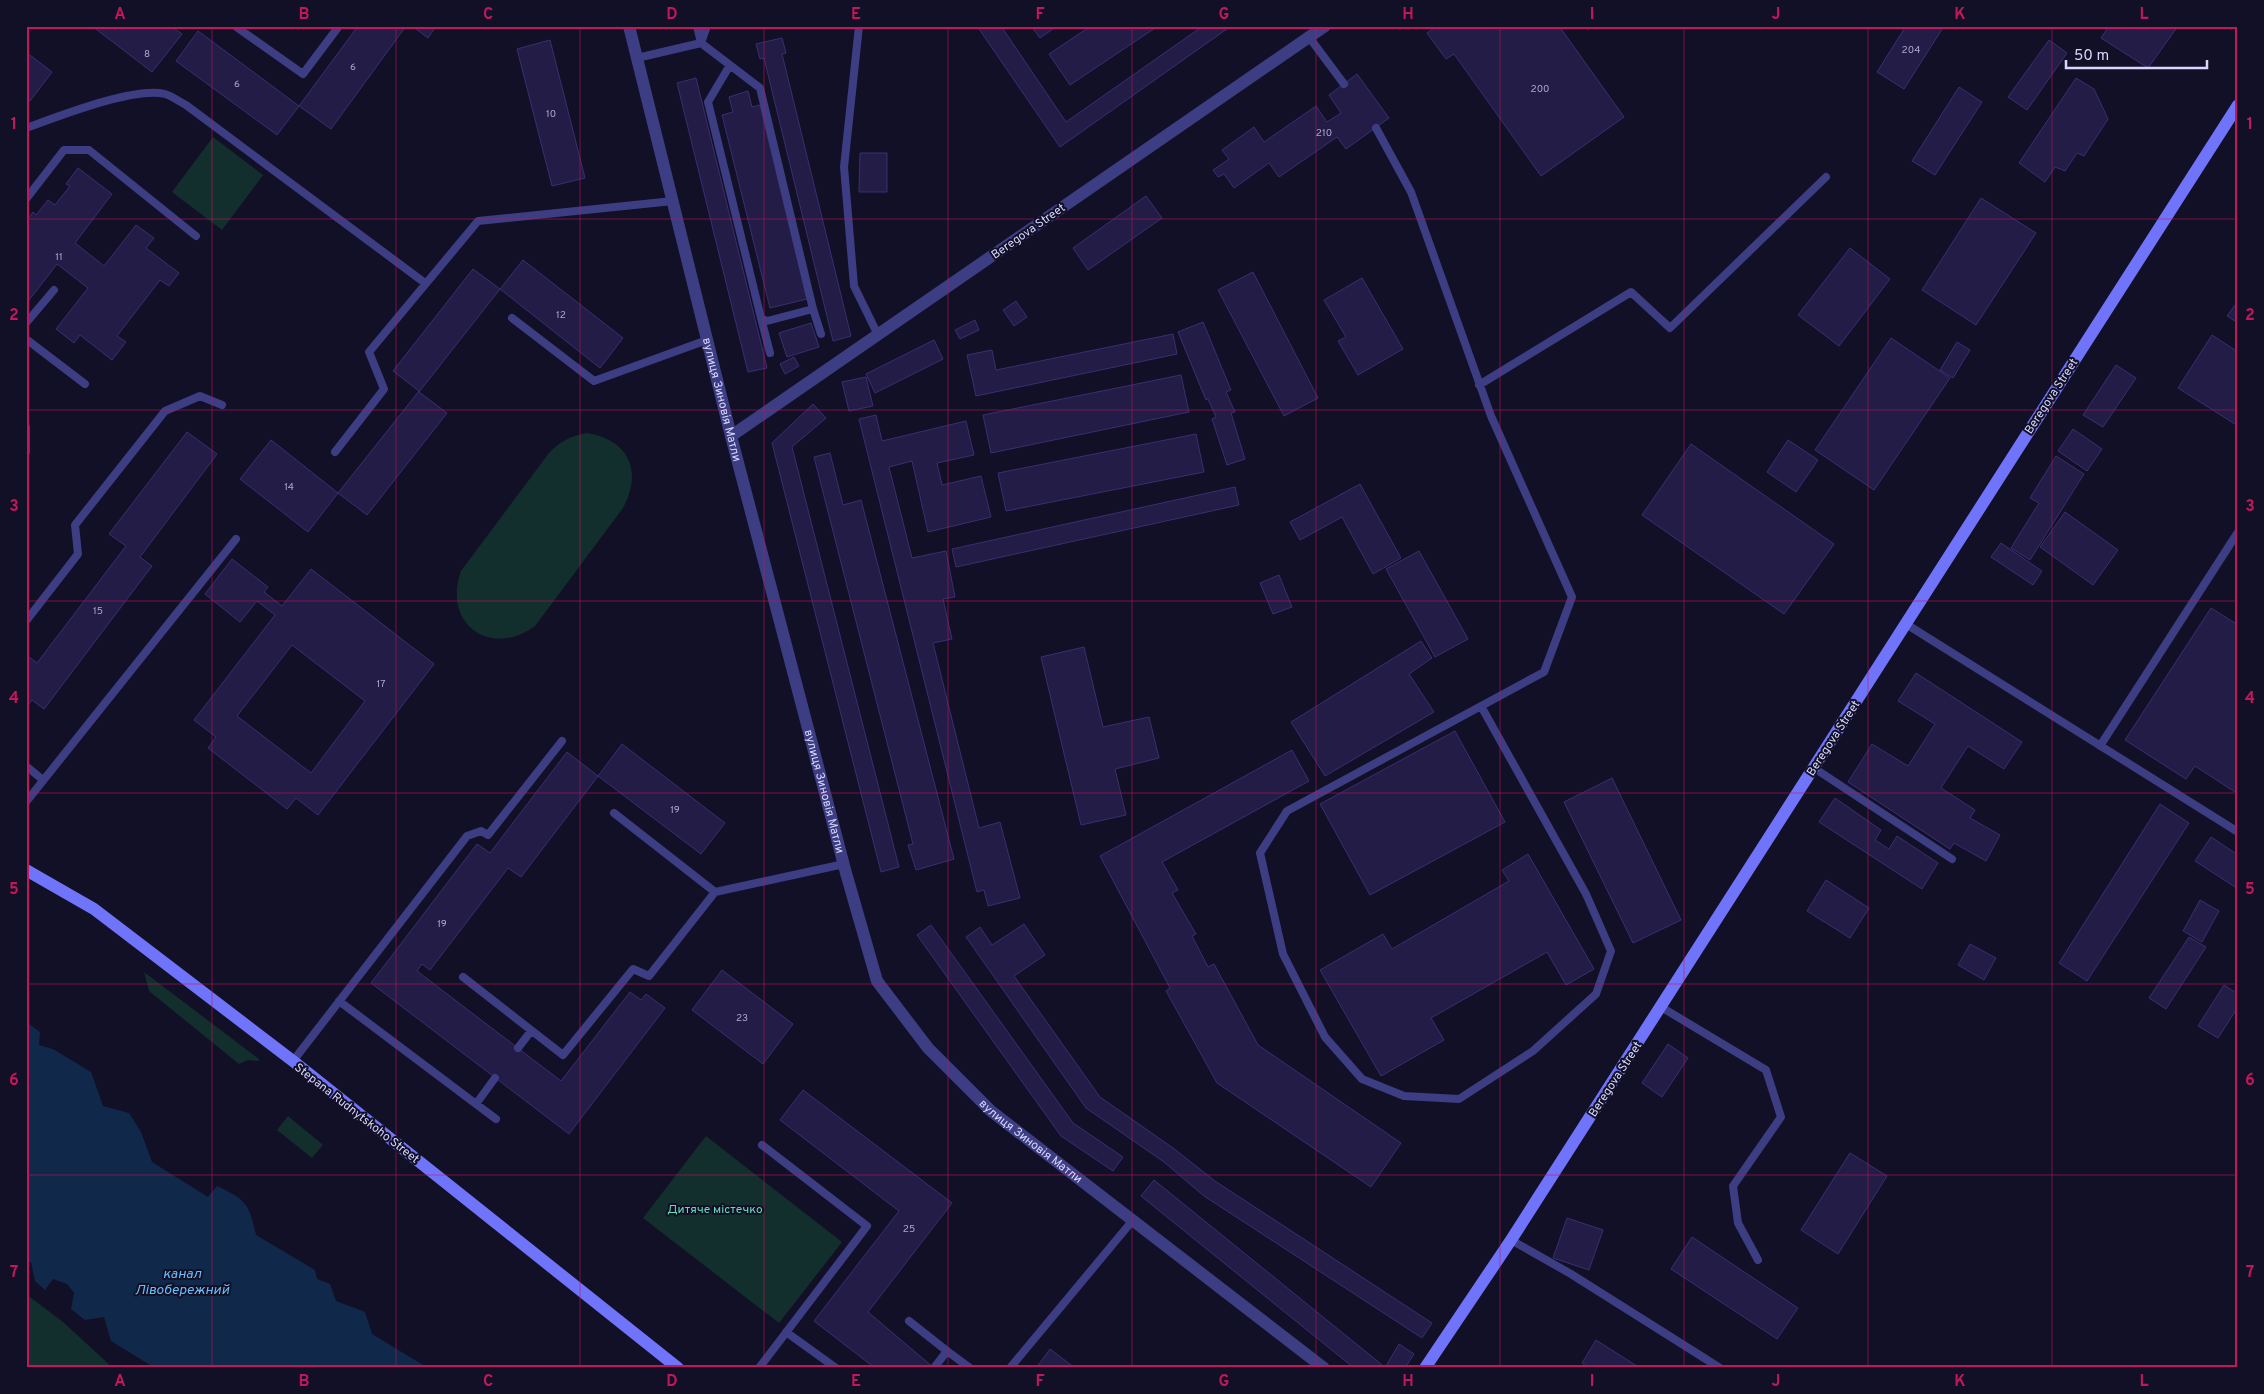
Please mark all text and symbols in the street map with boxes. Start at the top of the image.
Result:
text: A [114,5,126,25]
text: B [298,5,310,25]
text: C [483,5,493,25]
text: D [666,5,678,25]
text: E [851,5,861,25]
text: F [1035,5,1045,25]
text: G [1219,5,1229,25]
text: H [1402,5,1414,25]
text: I [1590,5,1594,25]
text: J [1772,5,1780,25]
text: K [1954,5,1966,25]
text: L [2139,5,2149,25]
scale bar [2066,38,2208,70]
house number: 204 [1902,44,1920,57]
text: 50 m [2074,47,2109,66]
house number: 8 [144,48,150,61]
house number: 6 [350,61,356,74]
house number: 6 [234,78,240,91]
house number: 200 [1531,83,1549,96]
house number: 10 [546,108,556,121]
text: 1 [11,115,17,135]
text: 1 [2247,115,2253,135]
house number: 210 [1316,127,1332,140]
street label: Beregova Street [988,200,1069,263]
house number: 11 [55,251,63,264]
text: 2 [9,306,19,326]
text: 2 [2245,306,2255,326]
house number: 12 [556,309,566,322]
street label: вулиця Зиновія Матли [698,336,744,464]
street label: Beregova Street [2021,356,2082,437]
house number: 14 [284,481,294,494]
text: 3 [9,497,19,517]
text: 3 [2245,497,2255,517]
house number: 15 [93,605,103,618]
house number: 17 [377,678,385,691]
text: 4 [9,689,19,709]
text: 4 [2245,689,2255,709]
street label: Beregova Street [1803,698,1864,779]
street label: вулиця Зиновія Матли [800,728,848,855]
house number: 19 [670,804,680,817]
text: 5 [9,880,19,900]
text: 5 [2245,880,2255,900]
house number: 19 [437,918,447,931]
house number: 23 [736,1012,748,1025]
street label: Beregova Street [1585,1039,1646,1120]
street label: Stepana Rudnytskoho Street [291,1060,422,1168]
text: 6 [9,1071,19,1091]
text: 6 [2245,1071,2255,1091]
street label: вулиця Зиновія Матли [975,1096,1085,1188]
park label: Дитяче містечко [667,1202,763,1218]
house number: 25 [903,1223,915,1236]
text: 7 [10,1263,18,1283]
text: 7 [2246,1263,2254,1283]
water label: канал Лівобережний [135,1266,230,1299]
text: A [114,1372,126,1392]
text: B [298,1372,310,1392]
text: C [483,1372,493,1392]
text: D [666,1372,678,1392]
text: E [851,1372,861,1392]
text: F [1035,1372,1045,1392]
text: G [1219,1372,1229,1392]
text: H [1402,1372,1414,1392]
text: I [1590,1372,1594,1392]
text: J [1772,1372,1780,1392]
text: K [1954,1372,1966,1392]
text: L [2139,1372,2149,1392]

